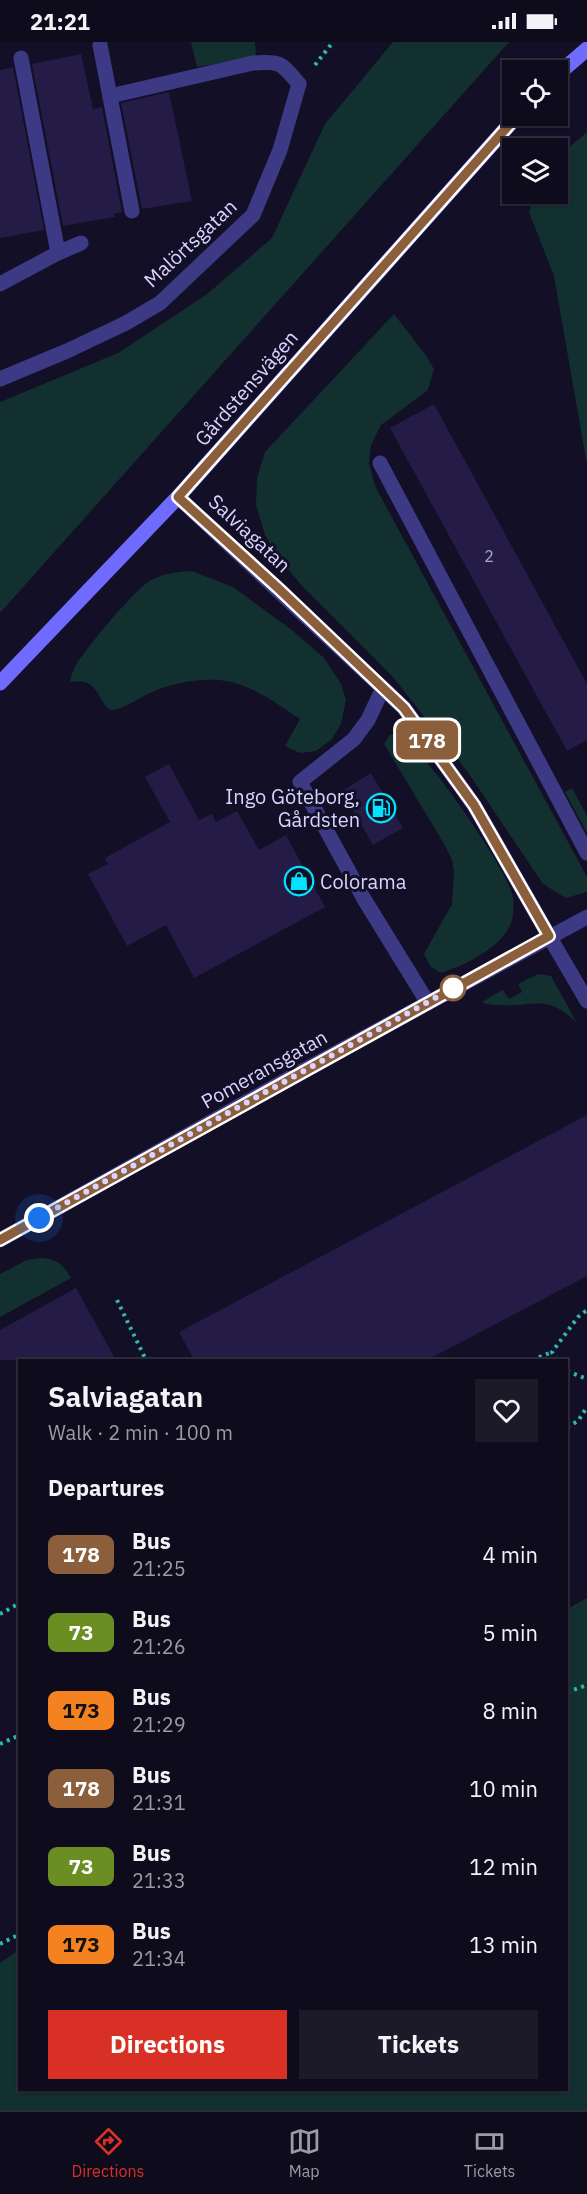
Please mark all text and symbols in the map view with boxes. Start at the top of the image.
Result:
text: 21:21 [30,7,90,36]
map controls [502,60,568,204]
button: locate [502,60,568,126]
button: layers [502,138,568,204]
street label: Malörtsgatan [138,193,242,293]
street label: Gårdstensvägen [188,324,304,452]
street label: Salviagatan [203,488,297,578]
house number: 2 [484,546,494,566]
line badge: 178 [392,720,462,760]
text: 178 [408,726,446,754]
place label: Ingo Göteborg, Gårdsten [225,783,360,833]
fuel station icon: Ingo Göteborg, Gårdsten [365,792,397,824]
shop icon: Colorama [283,865,315,897]
place label: Colorama [320,868,407,895]
unlabelled marker [440,975,466,1001]
street label: Pomeransgatan [196,1023,332,1115]
your location [24,1203,54,1233]
text: Salviagatan [48,1378,203,1415]
button: heart [475,1379,538,1442]
text: Walk · 2 min · 100 m [48,1419,233,1446]
text: Departures [48,1473,164,1502]
text: Bus [132,1526,171,1555]
text: 178 [62,1540,100,1568]
text: 4 min [482,1540,538,1569]
text: 21:25 [132,1555,186,1582]
text: Bus [132,1604,171,1633]
text: 73 [68,1618,94,1646]
text: 5 min [482,1618,538,1647]
text: 21:26 [132,1633,186,1660]
text: Bus [132,1682,171,1711]
text: 173 [62,1696,100,1724]
text: 8 min [482,1696,538,1725]
text: 21:29 [132,1711,186,1738]
text: Bus [132,1760,171,1789]
text: 178 [62,1774,100,1802]
text: 10 min [469,1774,538,1803]
text: 21:31 [132,1789,186,1816]
text: Bus [132,1838,171,1867]
text: 73 [68,1852,94,1880]
text: 12 min [469,1852,538,1881]
text: 21:33 [132,1867,186,1894]
text: Bus [132,1916,171,1945]
text: 173 [62,1930,100,1958]
text: 13 min [469,1930,538,1959]
text: 21:34 [132,1945,186,1972]
button: Directions [48,2010,287,2079]
button: Tickets [299,2010,538,2079]
tab: Directions [72,2125,144,2181]
tab: Map [288,2125,321,2181]
tab: Tickets [464,2125,515,2181]

